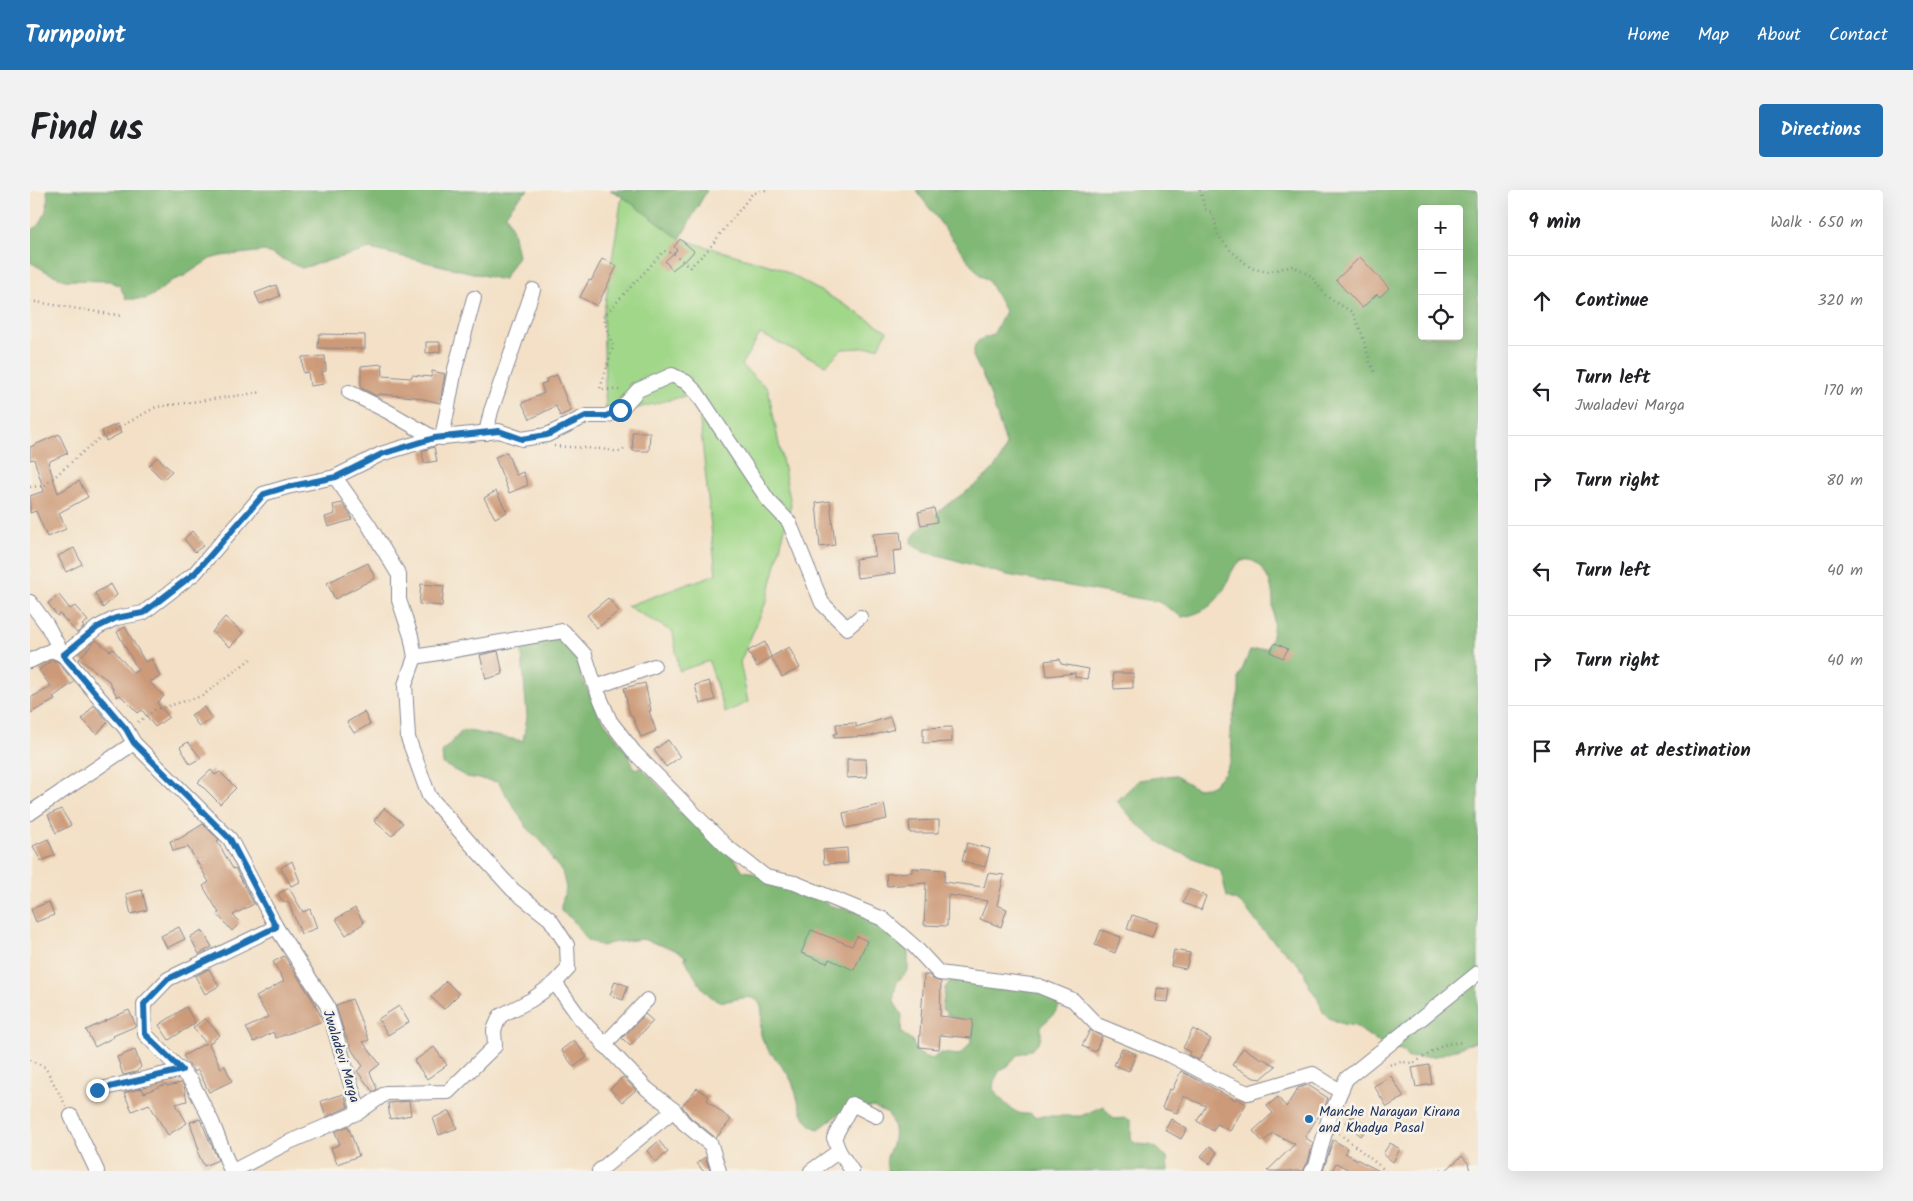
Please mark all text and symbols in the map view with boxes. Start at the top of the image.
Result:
text: Turnpoint [25,16,126,55]
text: Home [1627,21,1670,50]
text: Map [1698,21,1729,50]
text: About [1757,21,1801,50]
text: Contact [1829,21,1888,50]
text: Find us [30,102,143,158]
button: Directions [1759,104,1883,157]
map controls [1418,205,1463,340]
button: + [1418,205,1463,250]
text: 9 min [1528,206,1581,239]
text: Walk · 650 m [1770,210,1863,235]
button: − [1418,250,1463,295]
text: Continue [1575,286,1648,316]
icon: ahead [1528,287,1556,315]
text: 320 m [1817,288,1863,313]
button: locate [1418,295,1463,340]
text: Turn left [1575,363,1650,393]
icon: left [1528,377,1556,405]
text: 170 m [1823,378,1863,403]
text: Jwaladevi Marga [1575,393,1685,418]
route start [609,399,632,422]
text: Turn right [1575,466,1660,496]
icon: right [1528,467,1556,495]
text: 80 m [1826,468,1863,493]
text: Turn left [1575,556,1650,586]
icon: left [1528,557,1556,585]
text: 40 m [1827,558,1863,583]
text: Turn right [1575,646,1660,676]
icon: right [1528,647,1556,675]
text: 40 m [1827,648,1863,673]
text: Arrive at destination [1575,736,1751,766]
icon: arrive [1528,737,1556,765]
street label: Jwaladevi Marga [316,1007,366,1105]
route end [86,1079,109,1102]
place label: Manche Narayan Kirana and Khadya Pasal [1319,1101,1460,1139]
marker: Manche Narayan Kirana and Khadya Pasal [1303,1113,1315,1125]

